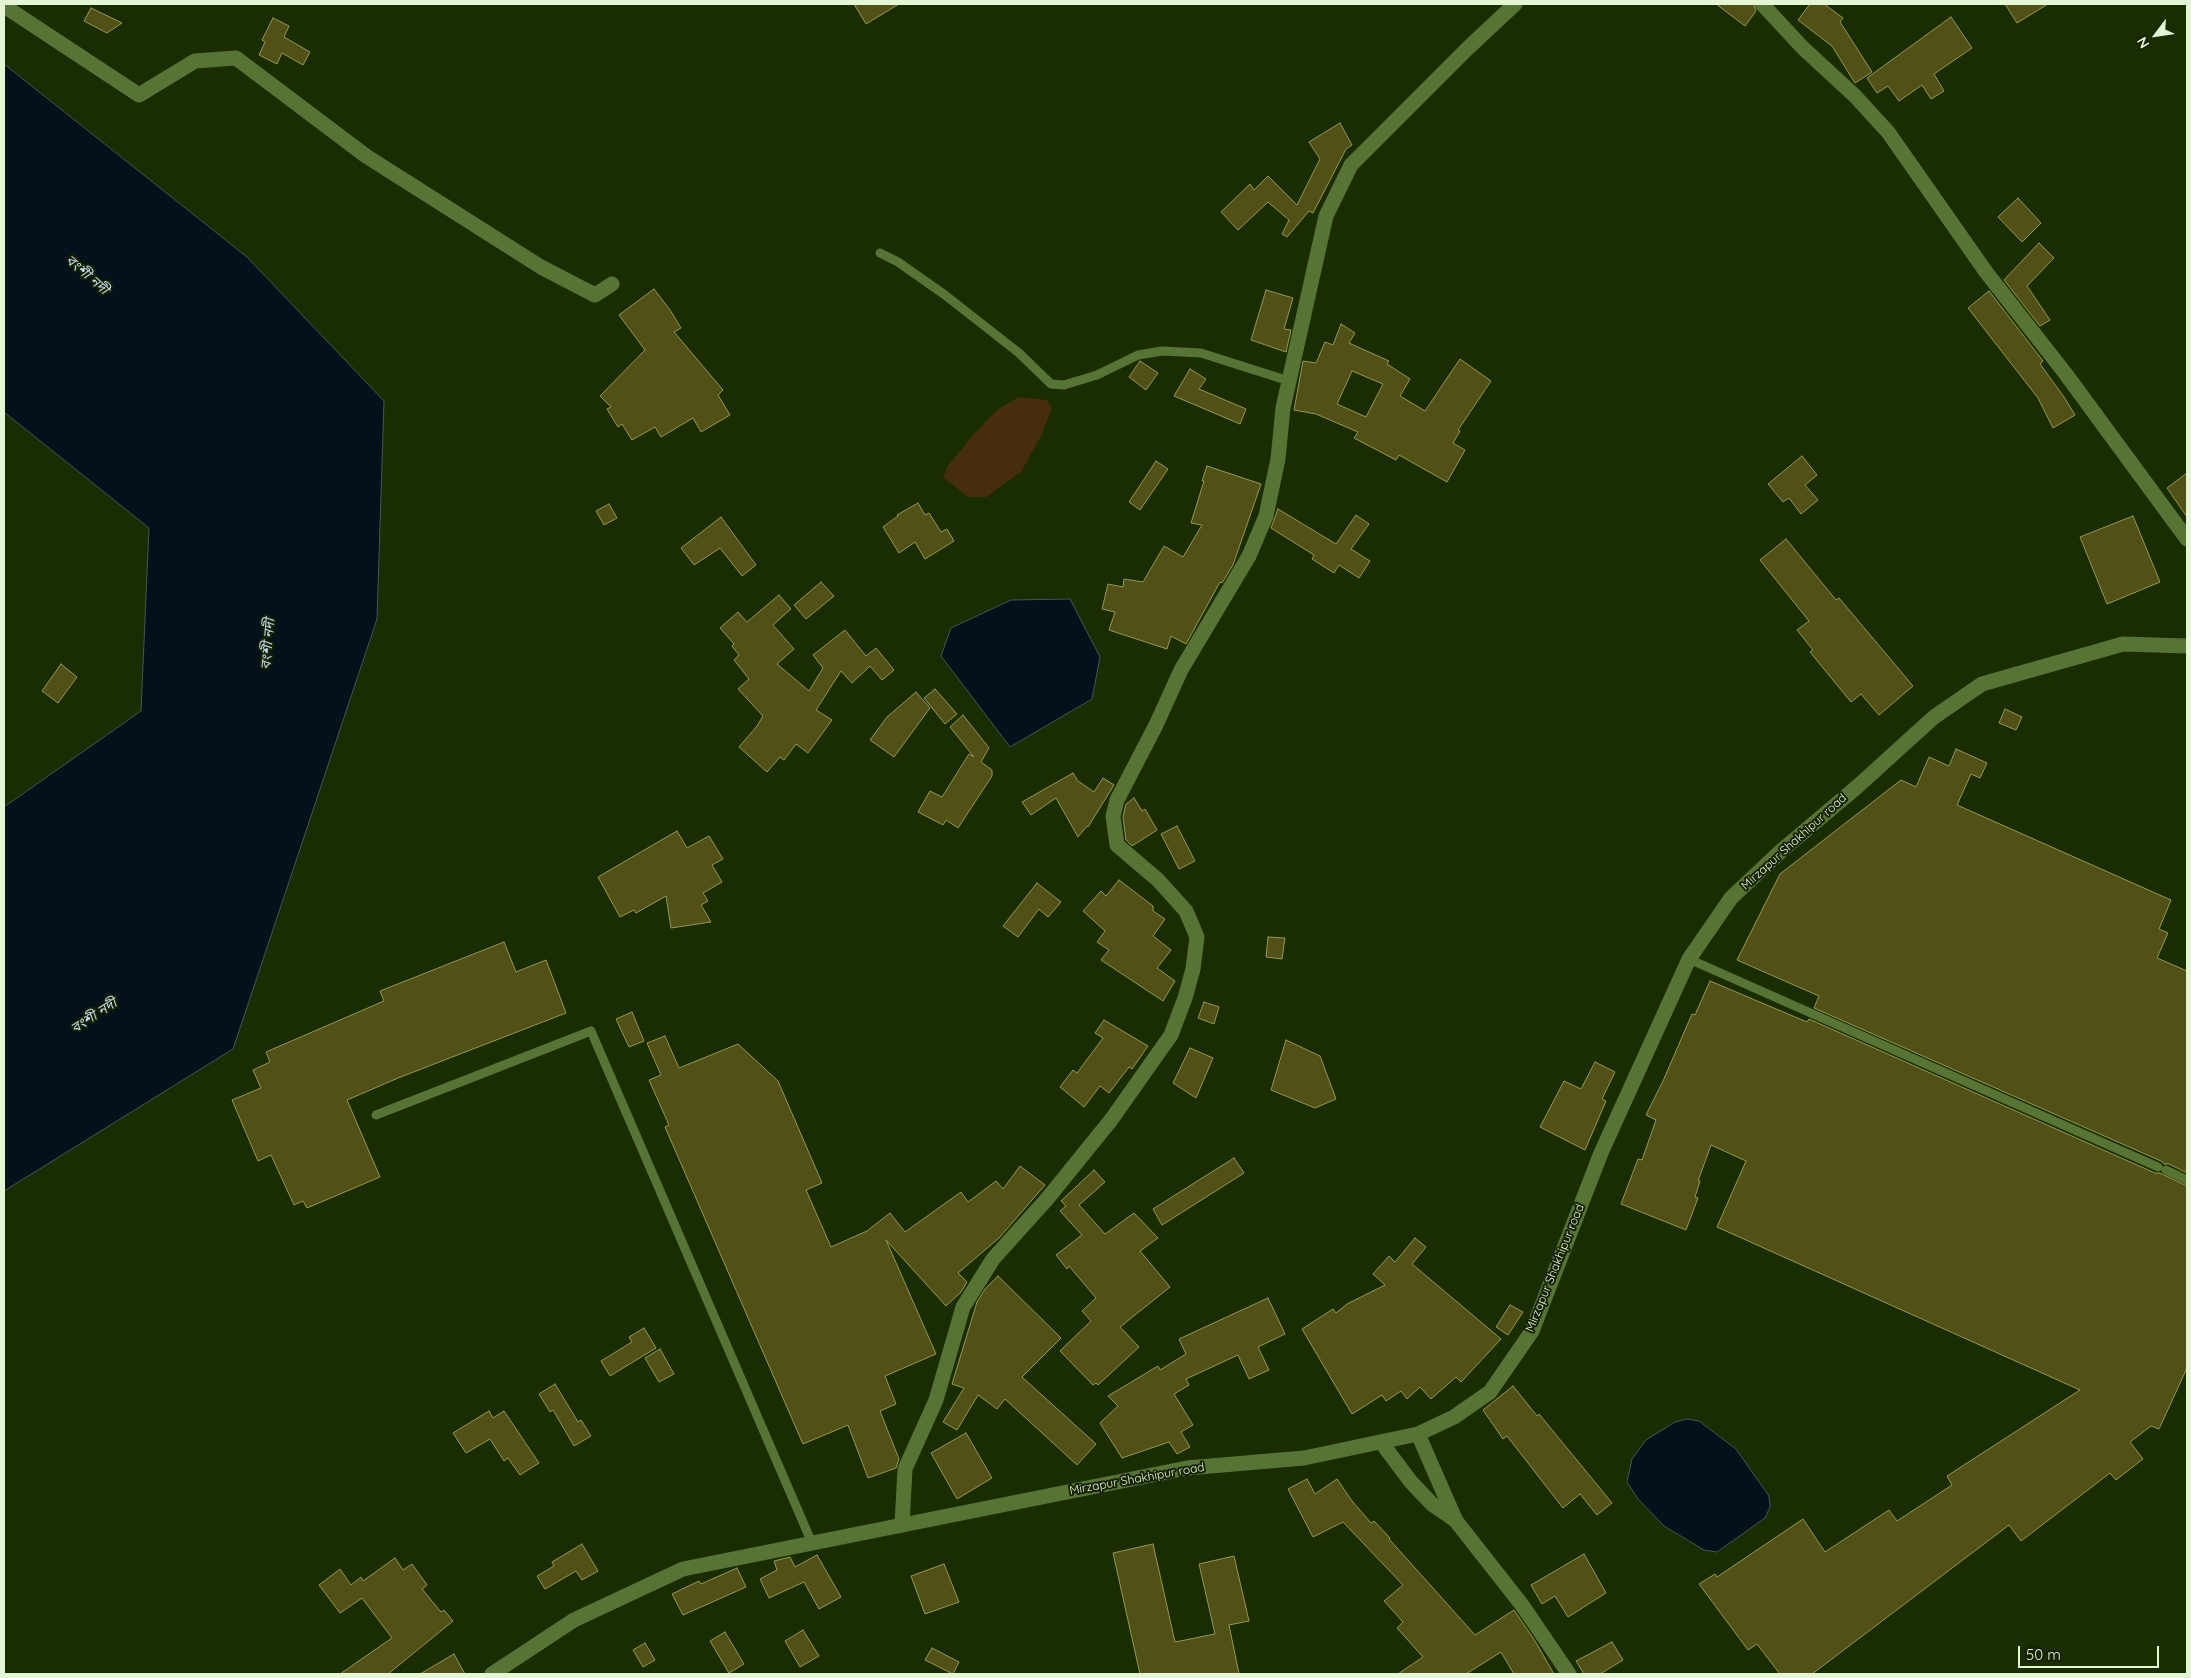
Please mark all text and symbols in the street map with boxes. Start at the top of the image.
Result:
north arrow [2131,10,2181,60]
text: N [2133,34,2154,52]
water label: বংশী নদী [62,252,112,298]
water label: বংশী নদী [257,618,279,670]
street label: Mirzapur Shakhipur road [1738,791,1850,893]
water label: বংশী নদী [68,995,120,1037]
street label: Mirzapur Shakhipur road [1523,1202,1587,1334]
street label: Mirzapur Shakhipur road [1068,1460,1206,1498]
scale bar [2021,1636,2162,1668]
text: 50 m [2026,1645,2061,1664]

